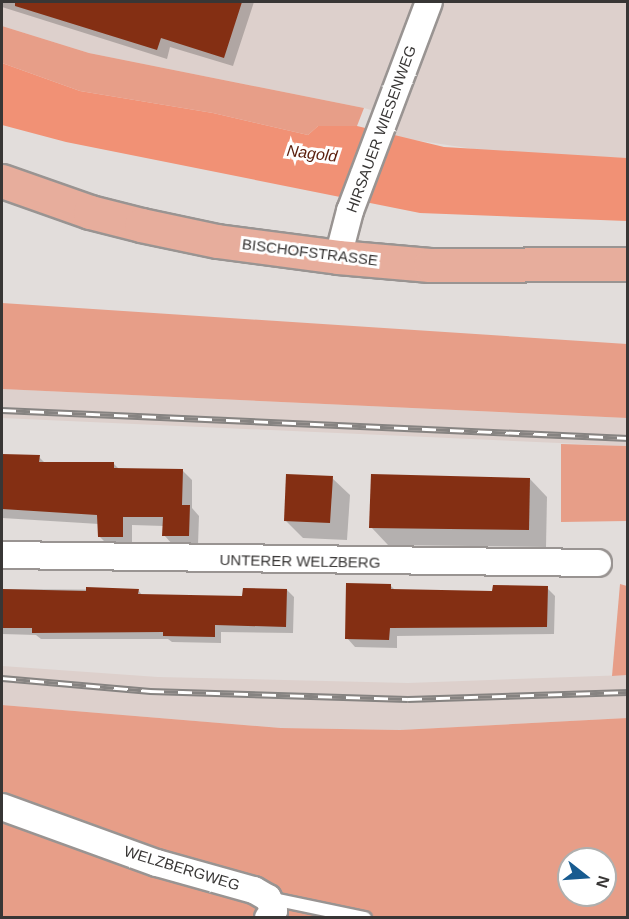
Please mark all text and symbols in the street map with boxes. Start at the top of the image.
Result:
street label: HIRSAUER WIESENWEG [342,43,420,215]
water label: Nagold [286,141,338,167]
street label: BISCHOFSTRASSE [241,235,379,269]
street label: UNTERER WELZBERG [219,551,381,571]
street label: WELZBERGWEG [122,842,242,894]
north arrow [557,847,617,907]
text: N [593,874,613,890]

